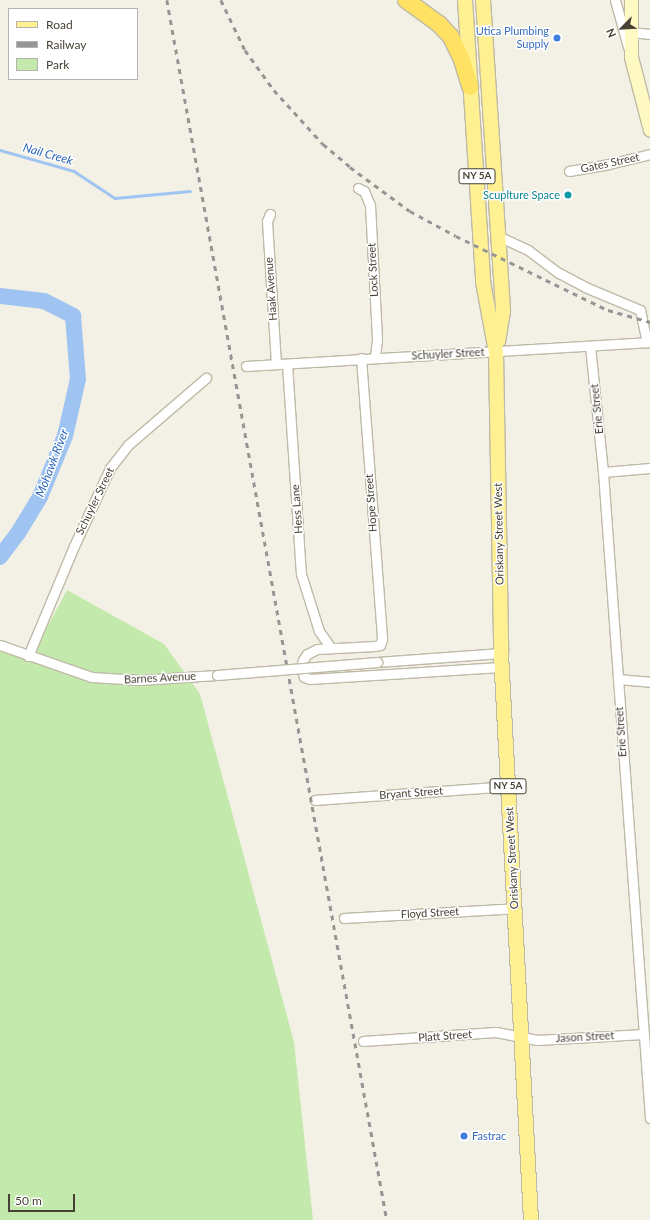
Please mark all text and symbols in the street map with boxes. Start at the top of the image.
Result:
legend [8,8,138,80]
north arrow [602,8,642,48]
text: Road [46,17,73,32]
place label: Utica Plumbing Supply [476,25,549,51]
text: N [603,27,618,40]
marker: Utica Plumbing Supply [552,33,562,43]
text: Railway [46,37,86,52]
text: Park [46,57,69,72]
water label: Nail Creek [21,140,75,168]
street label: Gates Street [579,150,641,176]
road number: NY 5A [458,168,496,184]
place label: Scuplture Space [483,188,560,202]
marker: Scuplture Space [563,190,573,200]
street label: Lock Street [365,243,381,297]
street label: Haak Avenue [262,257,280,321]
street label: Schuyler Street [411,345,485,363]
street label: Erie Street [588,383,606,435]
water label: Mohawk River [33,427,71,499]
street label: Schuyler Street [73,465,117,537]
street label: Hope Street [362,474,380,532]
street label: Oriskany Street West [492,483,506,585]
street label: Hess Lane [289,484,305,534]
street label: Barnes Avenue [123,670,197,686]
street label: Erie Street [613,706,629,758]
road number: NY 5A [489,778,527,794]
street label: Bryant Street [379,784,443,802]
street label: Oriskany Street West [503,806,521,910]
street label: Floyd Street [401,905,459,921]
street label: Platt Street [418,1028,472,1044]
street label: Jason Street [555,1029,615,1045]
place label: Fastrac [472,1129,506,1143]
marker: Fastrac [459,1131,469,1141]
scale bar [10,1186,77,1212]
text: 50 m [15,1193,42,1208]

